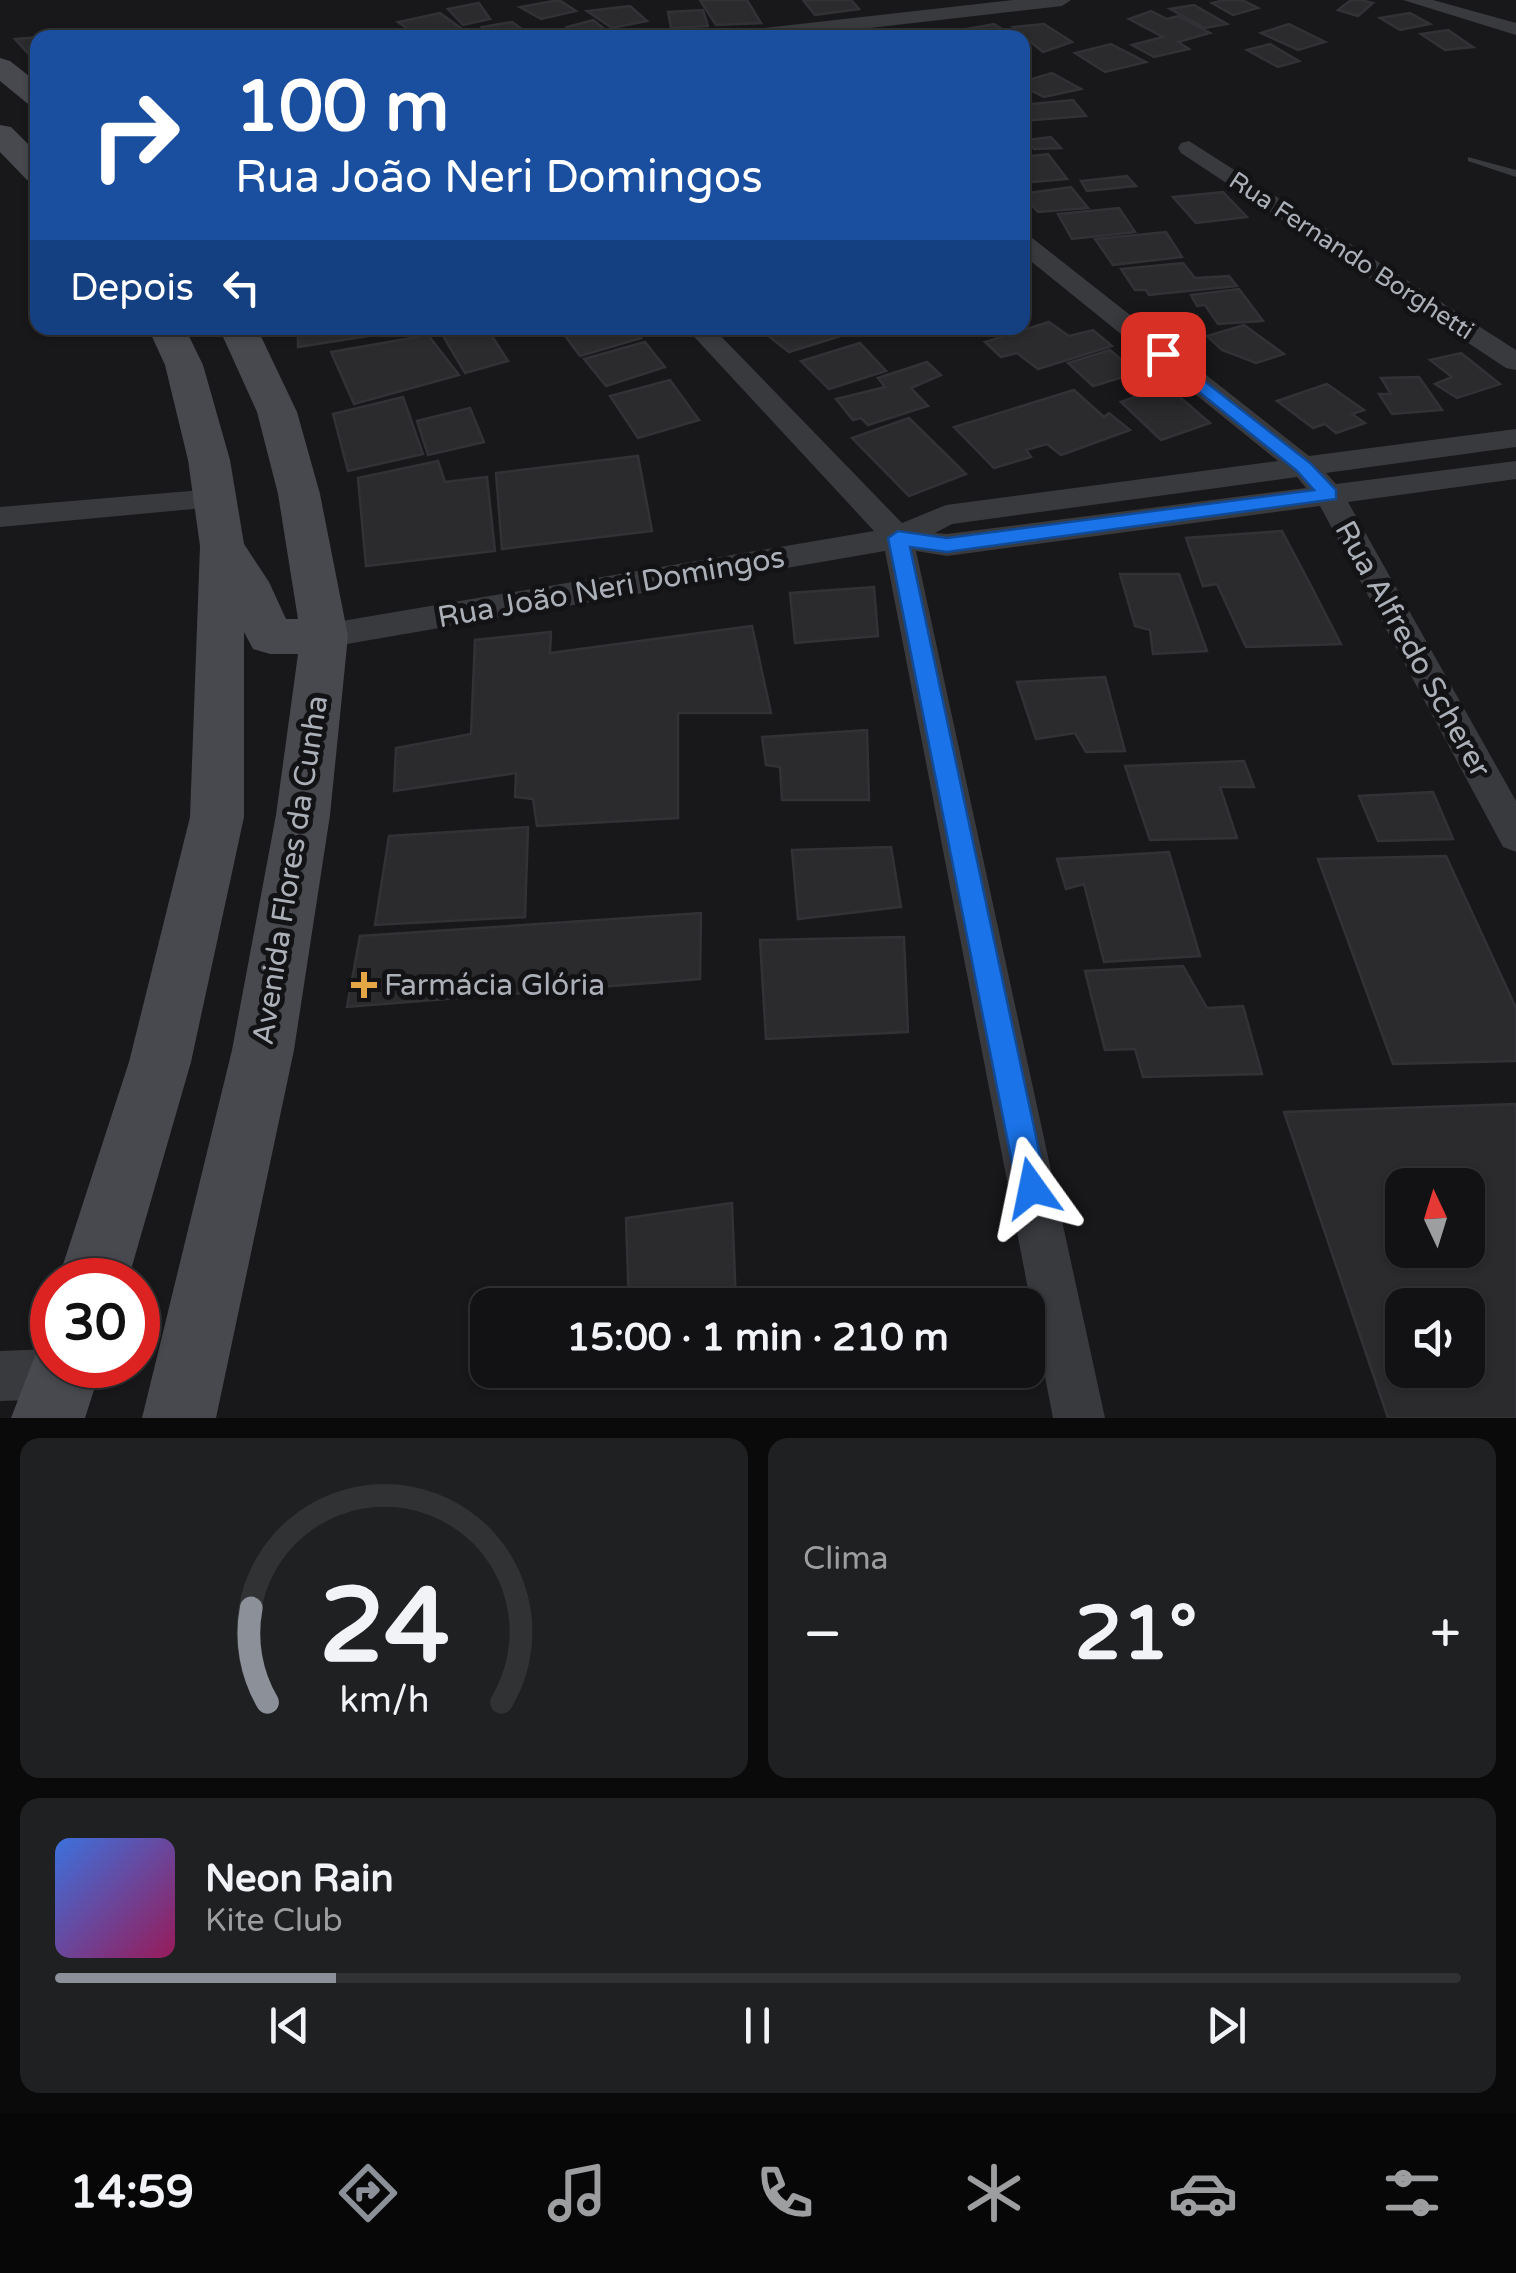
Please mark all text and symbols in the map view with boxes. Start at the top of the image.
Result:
text: 100 m [235,66,449,150]
icon: right [70,70,200,200]
text: Rua João Neri Domingos [235,151,763,205]
street label: Rua Fernando Borghetti [1224,165,1479,346]
icon: left [214,260,269,315]
text: Depois [70,265,194,311]
pin [1121,312,1206,397]
icon: arrive [1136,327,1191,382]
street label: Rua Alfredo Scherer [1327,514,1499,784]
street label: Rua João Neri Domingos [435,539,788,636]
street label: Avenida Flores da Cunha [245,693,336,1047]
place label: Farmácia Glória [384,967,605,1004]
marker: Farmácia Glória [353,974,375,996]
position arrow [980,1136,1084,1240]
north arrow [1385,1168,1485,1268]
map controls [1385,1168,1485,1388]
speed limit sign: 30 [30,1258,160,1388]
button: sound [1385,1288,1485,1388]
text: 15:00 · 1 min · 210 m [566,1315,949,1361]
text: Clima [803,1540,889,1578]
text: 24 [319,1565,449,1690]
text: 21° [1075,1589,1197,1679]
text: − [803,1602,842,1668]
text: + [1430,1602,1461,1668]
text: km/h [339,1679,429,1722]
text: Neon Rain [205,1856,394,1902]
text: Kite Club [205,1902,343,1940]
icon: previous [262,1998,317,2053]
icon: pause [730,1998,785,2053]
icon: next [1199,1998,1254,2053]
icon: directions [333,2158,403,2228]
icon: music [542,2158,612,2228]
icon: phone [750,2158,820,2228]
icon: climate [959,2158,1029,2228]
icon: car [1168,2158,1238,2228]
icon: filters [1377,2158,1447,2228]
text: 14:59 [69,2166,194,2220]

